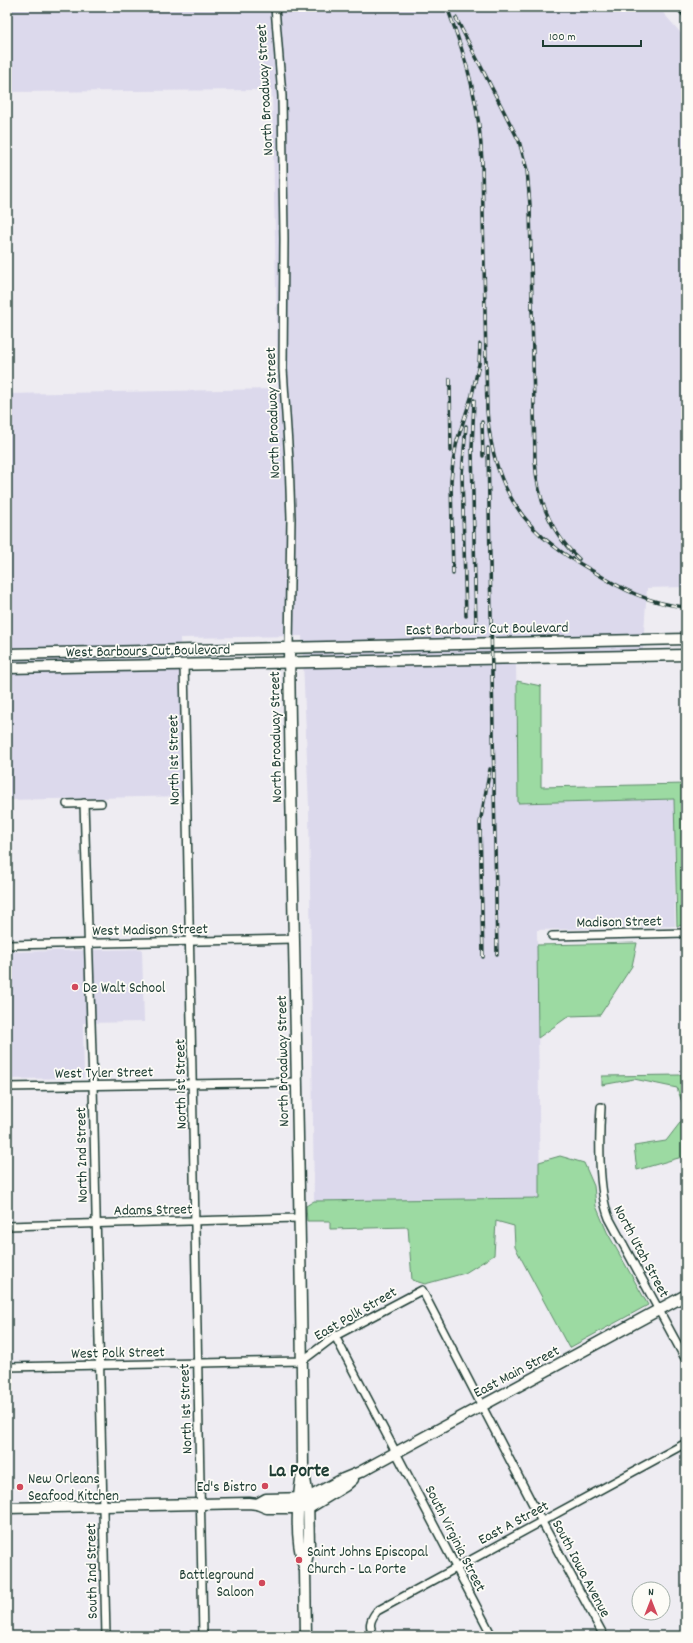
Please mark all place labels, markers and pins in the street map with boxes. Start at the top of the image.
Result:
place label: De Walt School [83,978,166,1000]
marker: De Walt School [70,982,80,992]
place label: New Orleans Seafood Kitchen [28,1469,119,1508]
place label: Ed's Bistro [197,1477,257,1499]
marker: Ed's Bistro [260,1481,270,1491]
marker: New Orleans Seafood Kitchen [15,1482,25,1492]
place label: Saint Johns Episcopal Church - La Porte [307,1542,428,1581]
marker: Saint Johns Episcopal Church - La Porte [294,1555,304,1565]
place label: Battleground Saloon [179,1565,254,1604]
marker: Battleground Saloon [257,1578,267,1588]

